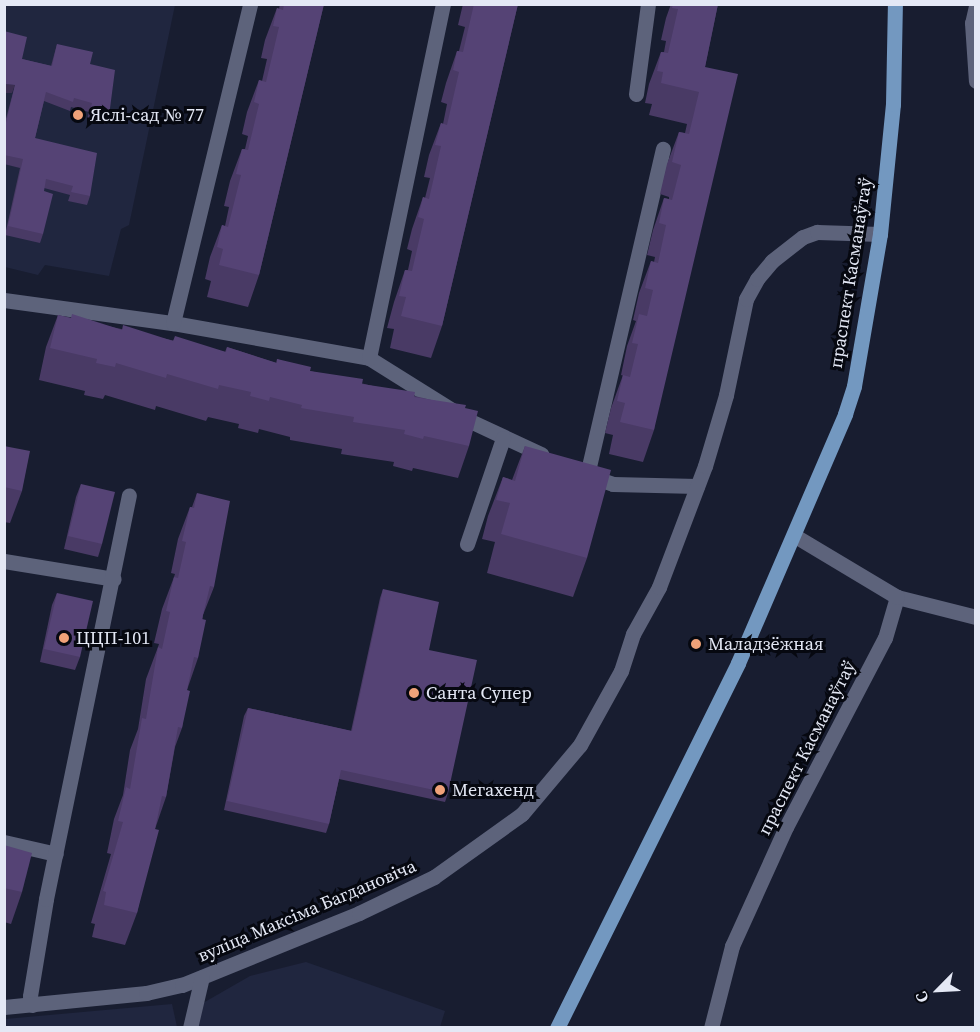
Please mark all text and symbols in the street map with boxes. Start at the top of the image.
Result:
place label: Яслі-сад № 77 [90,104,204,126]
marker: Яслі-сад № 77 [71,108,85,122]
street label: праспект Касманаўтаў [825,176,877,370]
place label: ЦЦП-101 [76,627,150,649]
marker: ЦЦП-101 [57,631,71,645]
place label: Маладзёжная [708,633,823,655]
marker: Маладзёжная [689,637,703,651]
street label: праспект Касманаўтаў [754,657,860,839]
place label: Санта Супер [426,682,532,704]
marker: Санта Супер [407,686,421,700]
place label: Мегахенд [452,779,534,801]
marker: Мегахенд [433,783,447,797]
street label: вуліца Максіма Багдановіча [195,855,419,967]
north arrow [908,960,968,1020]
text: С [909,988,934,1006]

